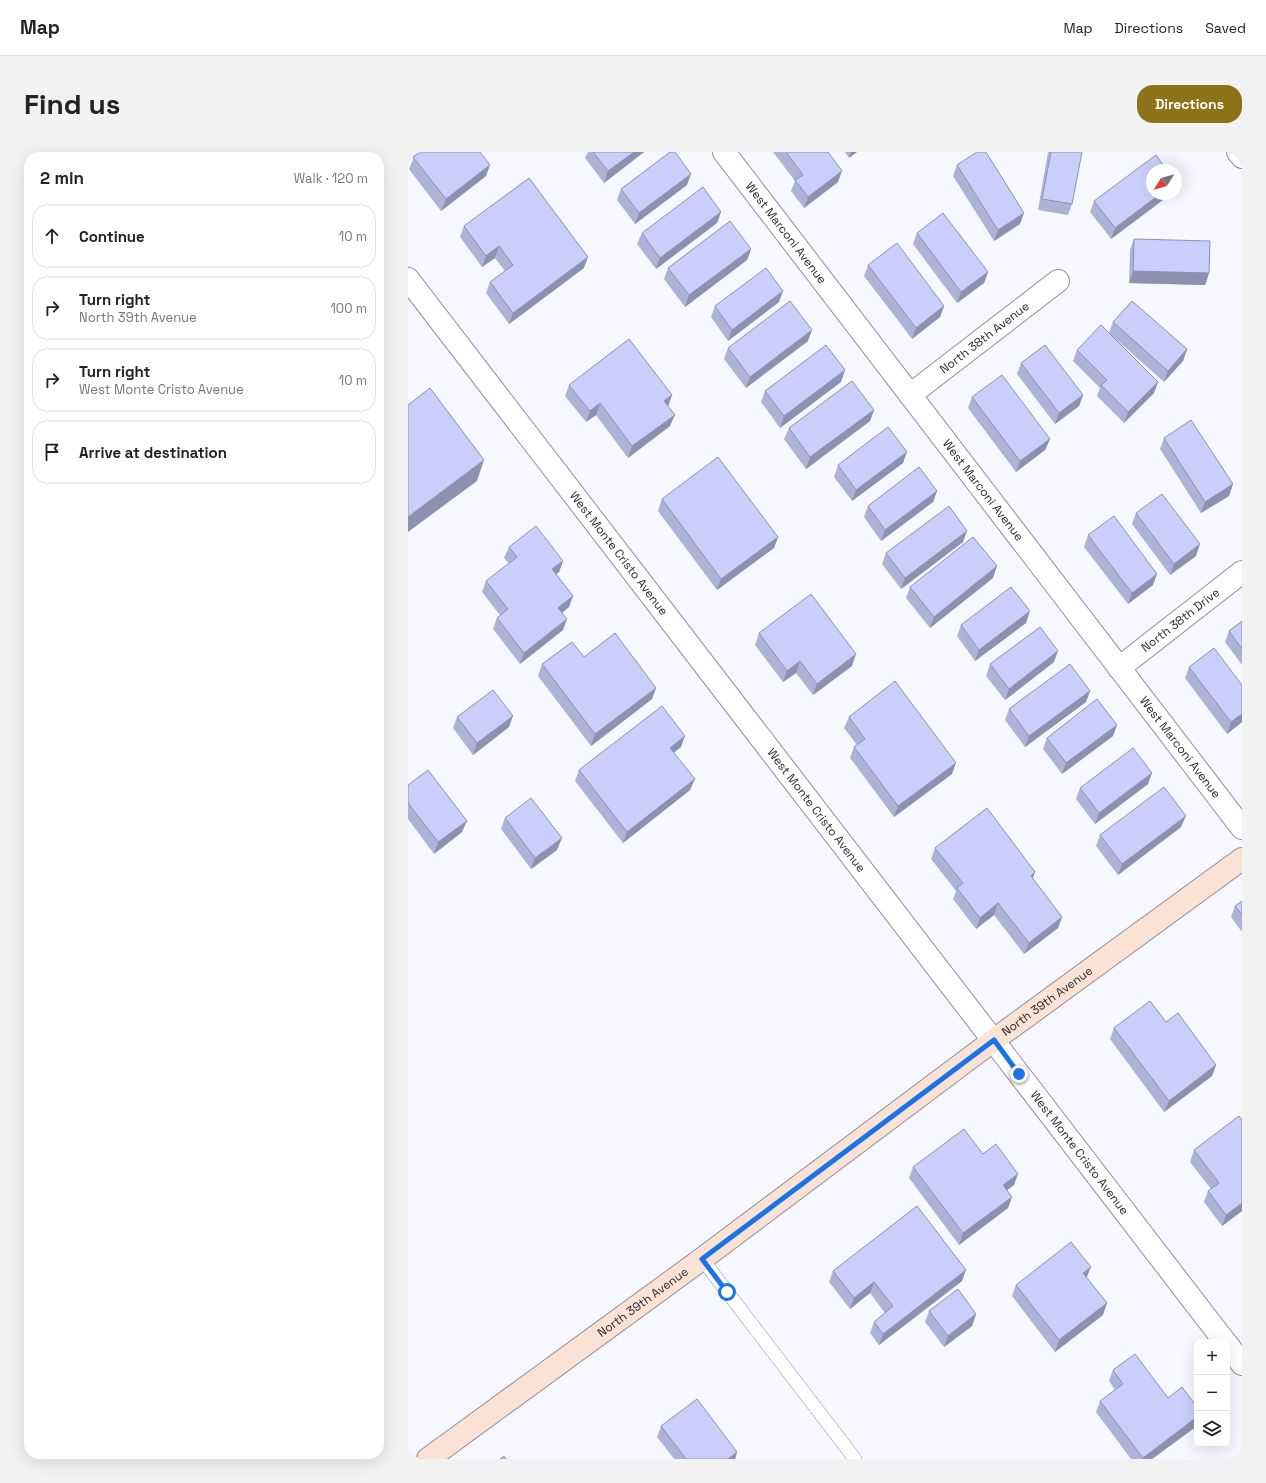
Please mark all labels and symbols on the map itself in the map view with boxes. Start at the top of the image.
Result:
north arrow [1146,164,1182,200]
street label: West Marconi Avenue [742,179,830,287]
street label: North 38th Avenue [936,298,1032,377]
street label: West Marconi Avenue [939,436,1027,544]
street label: West Monte Cristo Avenue [566,488,672,619]
street label: North 38th Drive [1138,584,1223,656]
street label: West Marconi Avenue [1136,693,1224,801]
street label: West Monte Cristo Avenue [764,745,869,875]
street label: North 39th Avenue [998,963,1096,1040]
route end [1010,1065,1028,1083]
street label: West Monte Cristo Avenue [1027,1087,1132,1218]
street label: North 39th Avenue [594,1264,692,1341]
route start [718,1283,736,1301]

